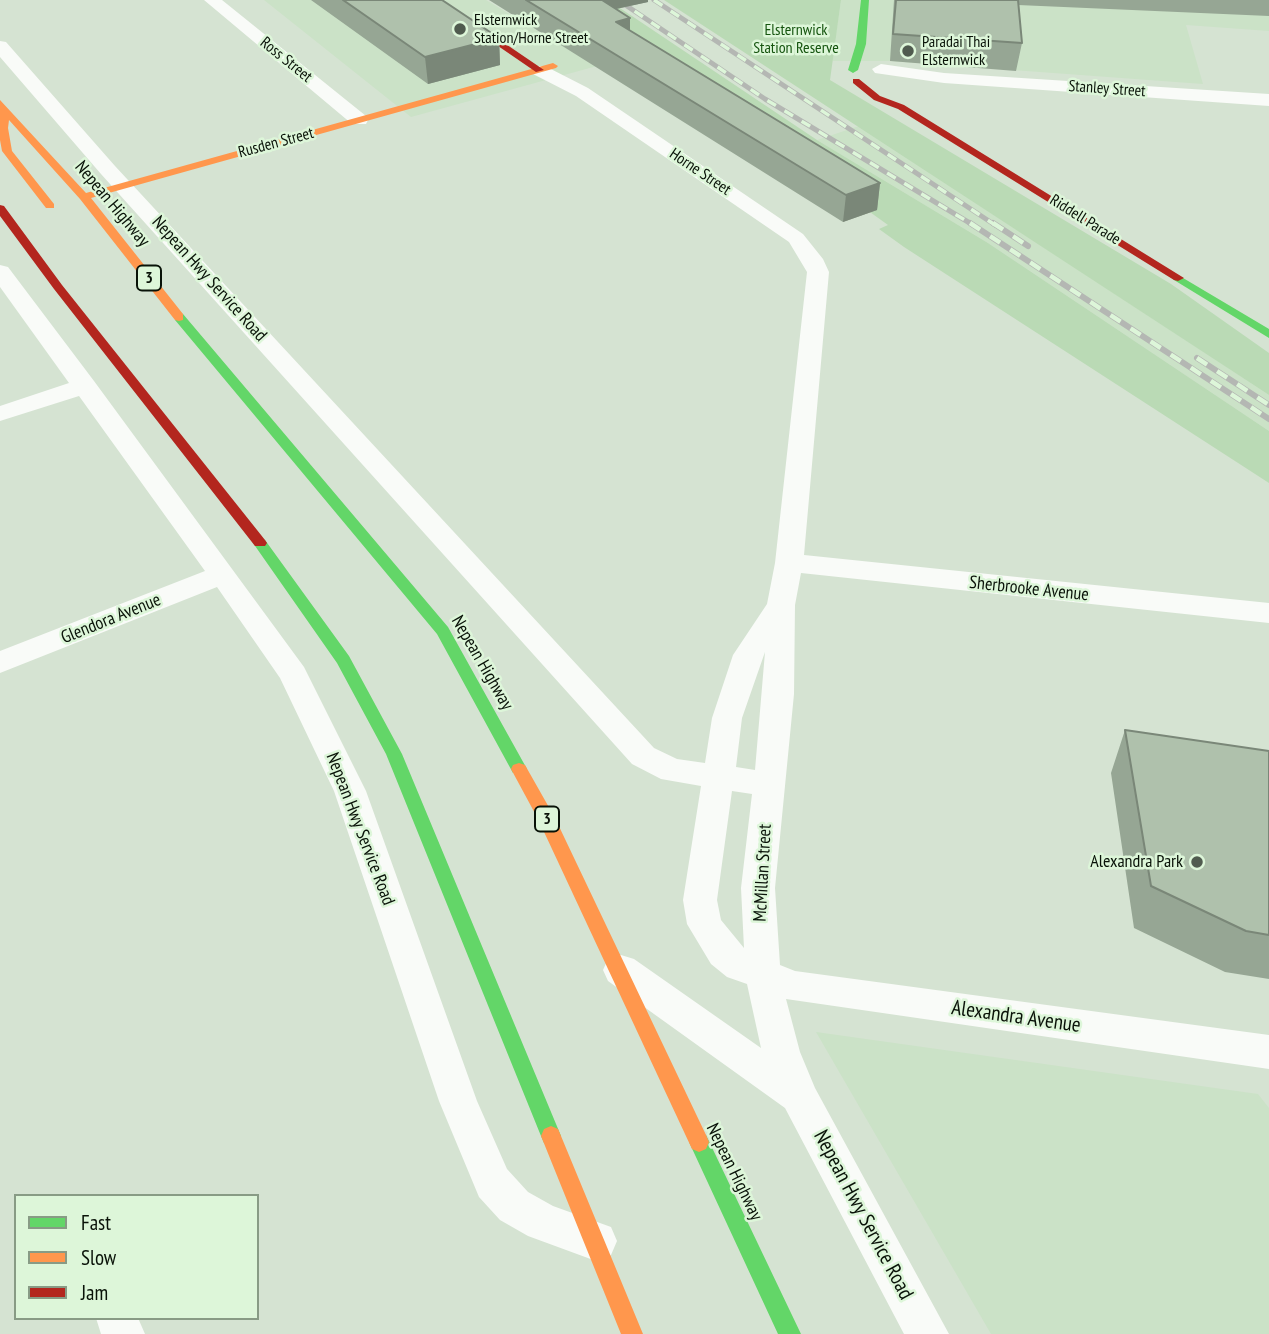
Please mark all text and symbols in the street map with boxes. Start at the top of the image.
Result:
place label: Elsternwick Station/Horne Street [474,10,588,48]
park label: Elsternwick Station Reserve [753,20,839,58]
marker: Elsternwick Station/Horne Street [452,21,468,37]
place label: Paradai Thai Elsternwick [922,32,990,70]
street label: Ross Street [256,33,316,87]
marker: Paradai Thai Elsternwick [900,43,916,59]
street label: Stanley Street [1068,77,1146,101]
street label: Rusden Street [236,124,316,162]
street label: Horne Street [666,144,734,200]
street label: Nepean Highway [70,157,154,251]
street label: Riddell Parade [1046,191,1124,249]
street label: Nepean Hwy Service Road [147,212,271,346]
road number: 3 [137,266,161,290]
street label: Sherbrooke Avenue [968,572,1090,606]
street label: Glendora Avenue [58,589,164,649]
street label: Nepean Highway [446,612,518,714]
street label: Nepean Hwy Service Road [321,750,399,908]
road number: 3 [535,806,559,832]
street label: McMillan Street [750,824,776,922]
place label: Alexandra Park [1090,851,1183,873]
marker: Alexandra Park [1189,854,1205,870]
street label: Alexandra Avenue [950,995,1082,1039]
street label: Nepean Highway [701,1120,767,1224]
street label: Nepean Hwy Service Road [808,1126,918,1304]
legend [14,1194,259,1320]
text: Fast [81,1209,111,1236]
text: Slow [81,1244,116,1271]
text: Jam [81,1279,108,1306]

